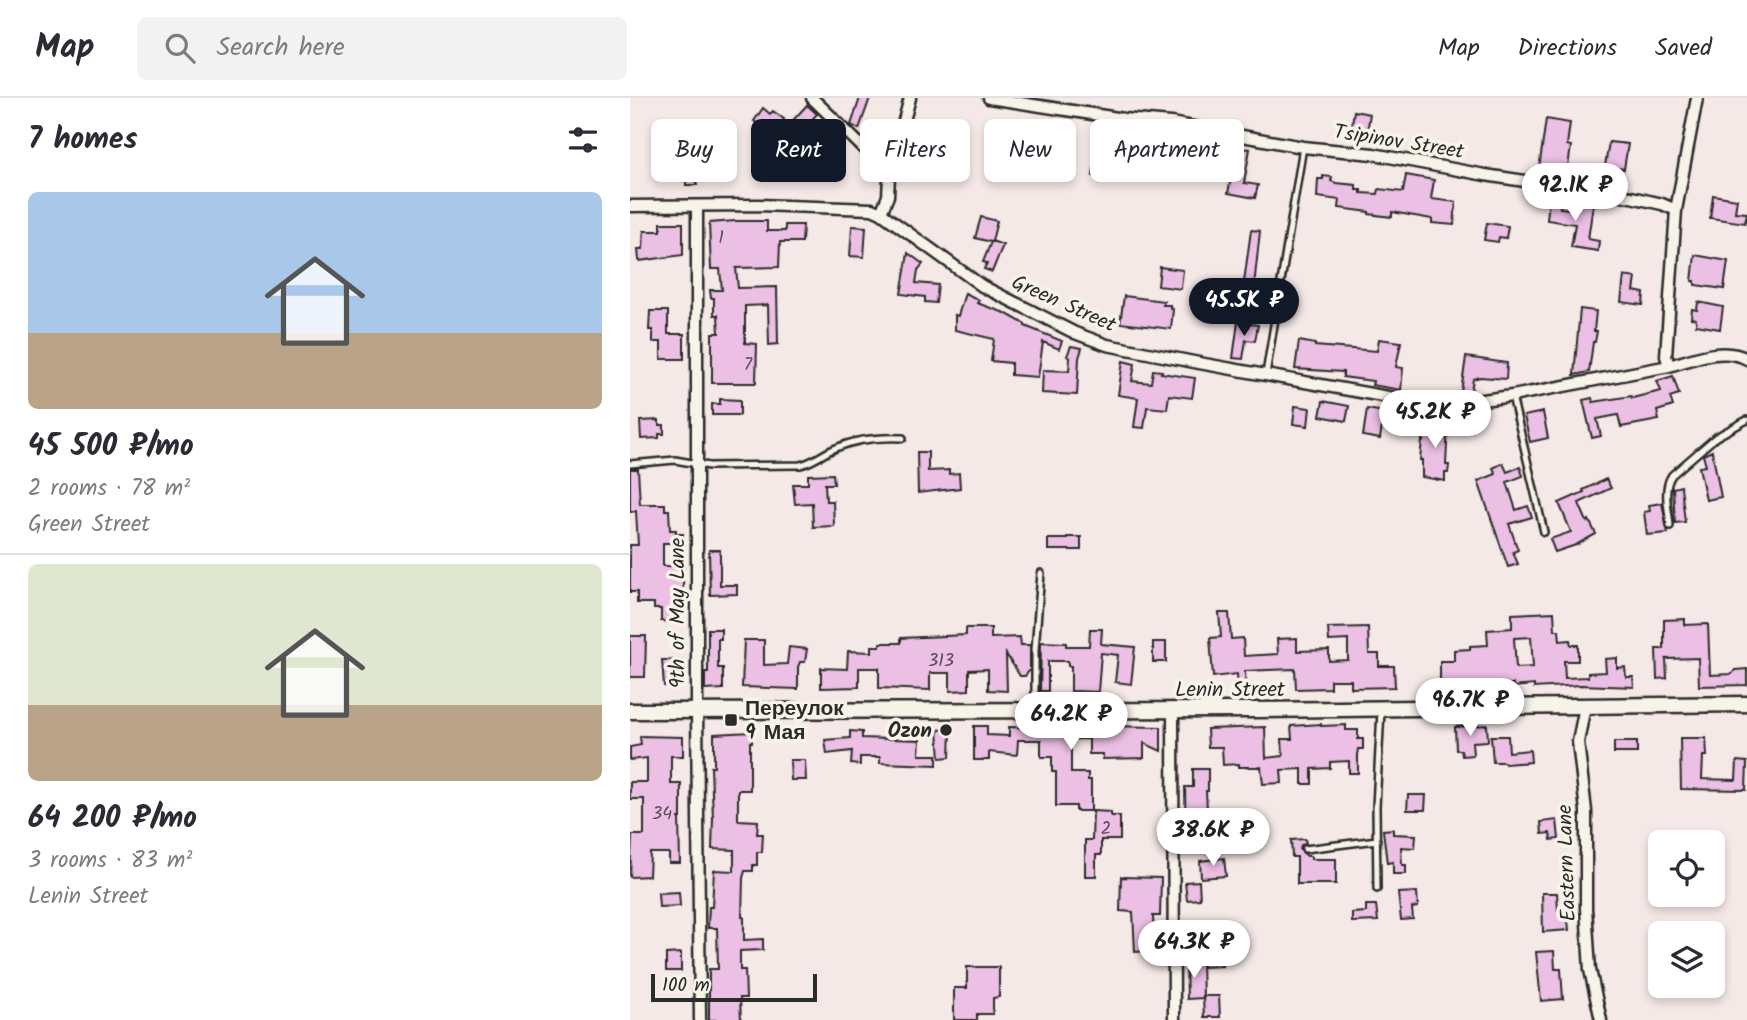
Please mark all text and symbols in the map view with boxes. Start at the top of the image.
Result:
search box [137,17,627,80]
text: Map [35,22,95,75]
text: Search here [217,27,345,69]
icon: search [161,29,199,67]
text: Map [1438,29,1480,68]
text: Directions [1518,29,1617,68]
text: Saved [1655,29,1712,68]
text: 7 homes [28,116,138,164]
street label: Tsipinov Street [1331,116,1467,169]
chip: Buy [651,119,737,182]
chip: Rent [751,119,846,182]
chip: Filters [860,119,970,182]
chip: New [984,119,1076,182]
chip: Apartment [1090,119,1244,182]
icon: filters [564,121,602,159]
pin: 92.1K ₽ [1510,164,1640,223]
text: 92.1K ₽ [1538,168,1612,204]
house number: 1 [718,224,724,253]
icon: home [252,238,378,364]
street label: Green Street [1006,267,1122,342]
pin: 45.5K ₽ [1179,278,1309,338]
text: 45.5K ₽ [1205,283,1283,319]
house number: 7 [744,351,753,380]
pin: 45.2K ₽ [1370,390,1500,450]
text: 45.2K ₽ [1395,395,1475,431]
text: 45 500 ₽/mo [28,423,194,471]
text: 2 rooms · 78 m² [28,471,190,507]
text: Green Street [28,507,150,543]
street label: 9th of May Lane [662,537,695,688]
icon: home [252,610,378,736]
house number: 313 [928,647,954,676]
street label: Lenin Street [1175,674,1286,707]
pin: 96.7K ₽ [1405,678,1535,738]
text: 96.7K ₽ [1431,683,1509,719]
pin: 64.2K ₽ [1006,692,1136,752]
place label: Переулок 9 Мая [745,693,844,750]
text: 64.2K ₽ [1031,697,1111,733]
marker: Переулок 9 Мая [723,712,739,728]
place label: Ozon [888,715,932,748]
marker: Ozon [938,722,954,738]
text: 64 200 ₽/mo [28,795,197,843]
house number: 34 [652,800,672,829]
street label: Eastern Lane [1549,803,1586,922]
pin: 38.6K ₽ [1148,808,1278,868]
text: 38.6K ₽ [1173,813,1253,849]
house number: 2 [1101,815,1111,844]
map controls [1648,830,1725,998]
button: locate [1648,830,1725,907]
text: 3 rooms · 83 m² [28,843,192,879]
text: Lenin Street [28,879,148,915]
pin: 64.3K ₽ [1129,920,1259,980]
button: layers [1648,921,1725,998]
text: 64.3K ₽ [1154,925,1234,961]
scale bar [651,971,817,1003]
text: 100 m [662,971,710,1001]

